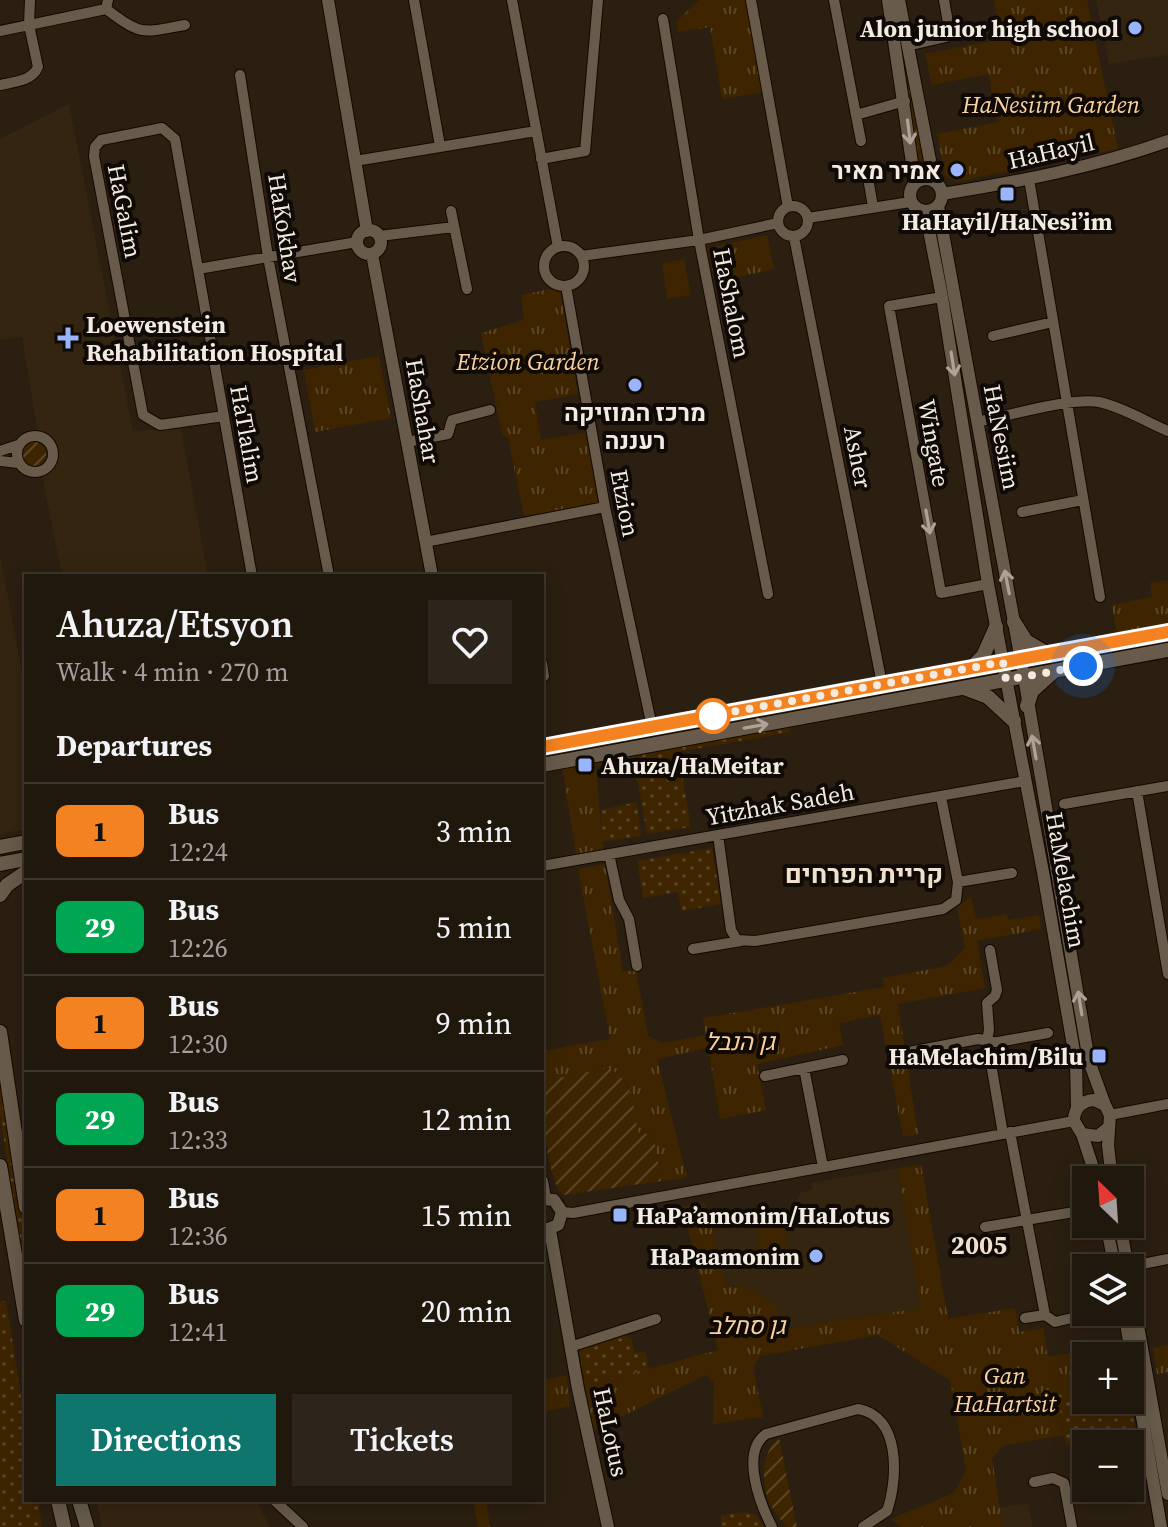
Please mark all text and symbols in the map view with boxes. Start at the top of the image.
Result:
place label: Alon junior high school [860,12,1119,45]
marker: Alon junior high school [1126,19,1144,37]
park label: HaNesiim Garden [961,88,1141,121]
one-way arrow [901,119,916,145]
street label: HaHayil [1005,125,1097,177]
place label: אמיר מאיר [832,154,941,187]
street label: HaGalim [100,161,150,261]
marker: אמיר מאיר [948,161,966,179]
street label: HaKokhav [260,171,310,285]
marker: HaHayil/HaNesi’im [998,185,1016,203]
place label: HaHayil/HaNesi’im [902,205,1113,238]
street label: HaShalom [705,245,759,361]
place label: Loewenstein Rehabilitation Hospital [86,308,344,369]
marker: Loewenstein Rehabilitation Hospital [57,327,79,349]
park label: Etzion Garden [455,345,600,378]
one-way arrow [946,351,961,376]
street label: HaShahar [398,356,448,466]
marker: מרכז המוזיקה רעננה [626,376,644,394]
street label: HaTlalim [222,382,272,486]
street label: HaNesiim [976,382,1028,492]
place label: מרכז המוזיקה רעננה [564,396,706,457]
street label: Wingate [910,397,958,489]
street label: Asher [836,423,880,491]
street label: Etzion [602,466,648,540]
one-way arrow [922,509,937,535]
one-way arrow [998,570,1013,595]
text: Ahuza/Etsyon [56,598,293,650]
button: heart [428,600,512,684]
your location [1063,646,1103,686]
text: Walk · 4 min · 270 m [56,654,289,690]
unlabelled marker [696,699,730,733]
one-way arrow [743,717,769,732]
text: Departures [56,725,212,766]
one-way arrow [1026,735,1041,760]
place label: Ahuza/HaMeitar [601,749,784,782]
marker: Ahuza/HaMeitar [576,756,594,774]
street label: Yitzhak Sadeh [703,775,857,833]
text: Bus [168,793,219,834]
street label: HaMelachim [1038,809,1094,951]
text: 3 min [436,811,512,852]
text: 1 [92,812,108,850]
text: 12:24 [168,834,228,870]
district label: קריית הפרחים [785,856,943,892]
text: Bus [168,889,219,930]
text: 5 min [436,907,512,948]
text: 29 [85,908,115,946]
text: 12:26 [168,930,228,966]
text: Bus [168,985,219,1026]
one-way arrow [1072,991,1087,1016]
text: 9 min [436,1003,512,1044]
text: 1 [92,1004,108,1042]
park label: גן הנבל [705,1025,777,1058]
text: 12:30 [168,1026,228,1062]
place label: HaMelachim/Bilu [889,1040,1083,1073]
marker: HaMelachim/Bilu [1090,1047,1108,1065]
text: Bus [168,1081,219,1122]
text: 12 min [421,1099,512,1140]
text: 29 [85,1100,115,1138]
text: 12:33 [168,1122,228,1158]
north arrow [1072,1166,1144,1238]
map controls [1072,1166,1144,1502]
text: Bus [168,1177,219,1218]
text: 15 min [421,1195,512,1236]
text: 1 [92,1196,108,1234]
place label: HaPa’amonim/HaLotus [636,1199,890,1232]
marker: HaPa’amonim/HaLotus [611,1206,629,1224]
text: 12:36 [168,1218,228,1254]
district label: 2005 [951,1227,1007,1263]
place label: HaPaamonim [650,1240,800,1273]
marker: HaPaamonim [807,1247,825,1265]
button: layers [1072,1254,1144,1326]
text: Bus [168,1273,219,1314]
text: 20 min [421,1291,512,1332]
text: 29 [85,1292,115,1330]
park label: גן סחלב [709,1309,787,1342]
text: 12:41 [168,1314,228,1350]
button: + [1072,1342,1144,1414]
park label: Gan HaHartsit [953,1359,1057,1420]
street label: HaLotus [585,1384,637,1480]
button: Directions [56,1394,276,1486]
button: Tickets [292,1394,512,1486]
button: − [1072,1430,1144,1502]

